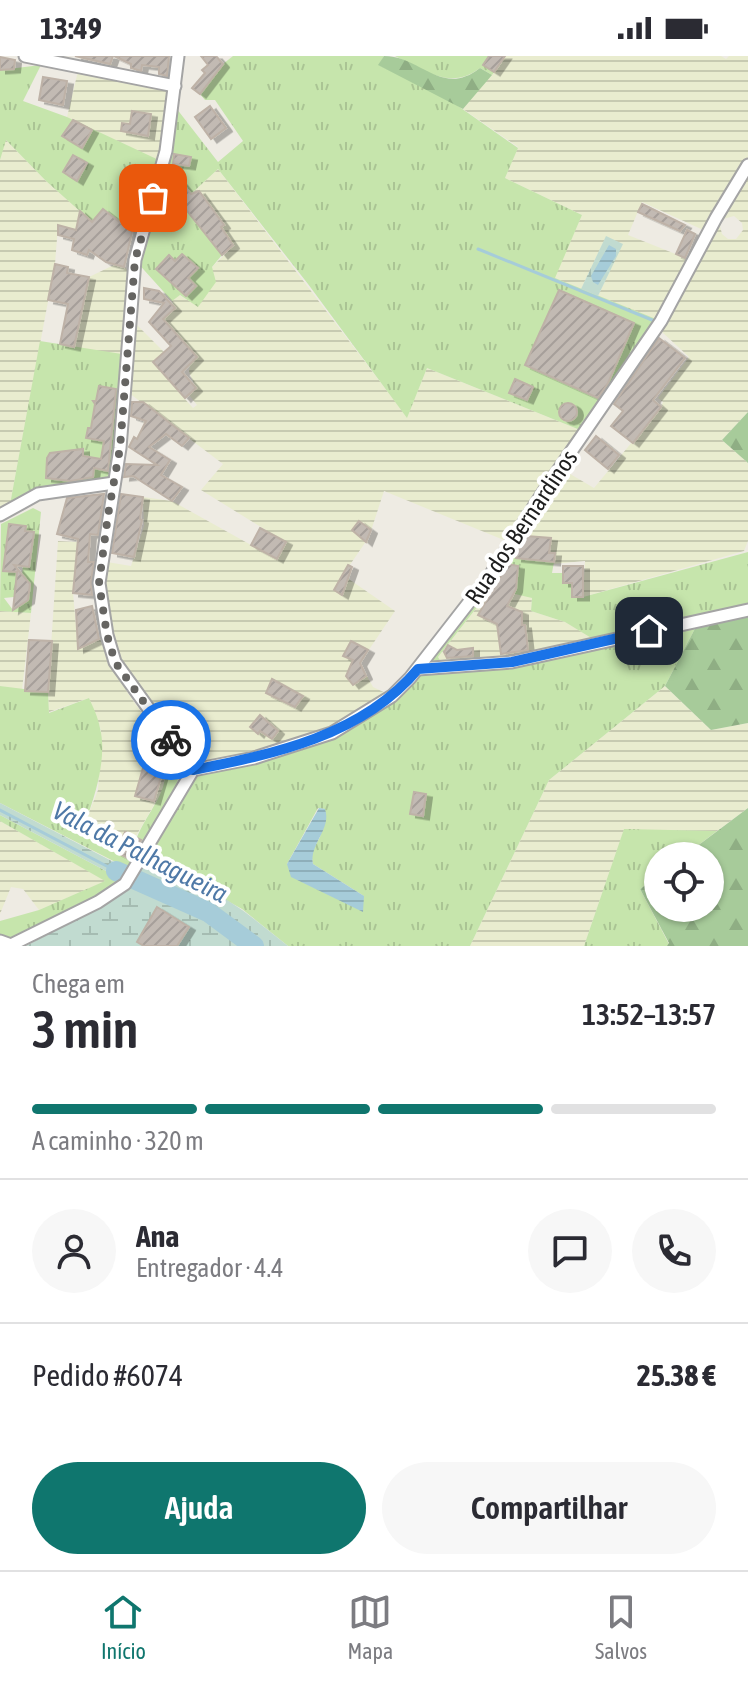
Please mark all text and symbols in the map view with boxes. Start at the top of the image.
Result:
text: 13:49 [40,11,102,45]
pin [119,164,187,232]
icon: bag [131,176,175,220]
street label: Rua dos Bernardinos [459,445,583,609]
pin [615,597,683,665]
icon: home [627,609,671,653]
courier [131,700,211,780]
icon: bike [149,718,193,762]
water label: Vala da Palhagueira [48,795,232,909]
map controls [644,842,724,922]
button: locate [644,842,724,922]
text: Chega em [32,969,125,999]
text: 13:52–13:57 [582,997,716,1031]
text: 3 min [32,999,138,1059]
text: A caminho · 320 m [32,1126,204,1156]
button: person [32,1209,116,1293]
button: chat [528,1209,612,1293]
button: phone [632,1209,716,1293]
text: Ana [136,1219,179,1253]
text: Entregador · 4.4 [136,1253,283,1283]
text: Pedido #6074 [32,1358,183,1392]
text: 25.38 € [637,1358,716,1392]
button: Ajuda [32,1462,366,1554]
button: Compartilhar [382,1462,716,1554]
tab: Início [101,1590,146,1664]
tab: Mapa [348,1590,393,1664]
tab: Salvos [595,1590,647,1664]

